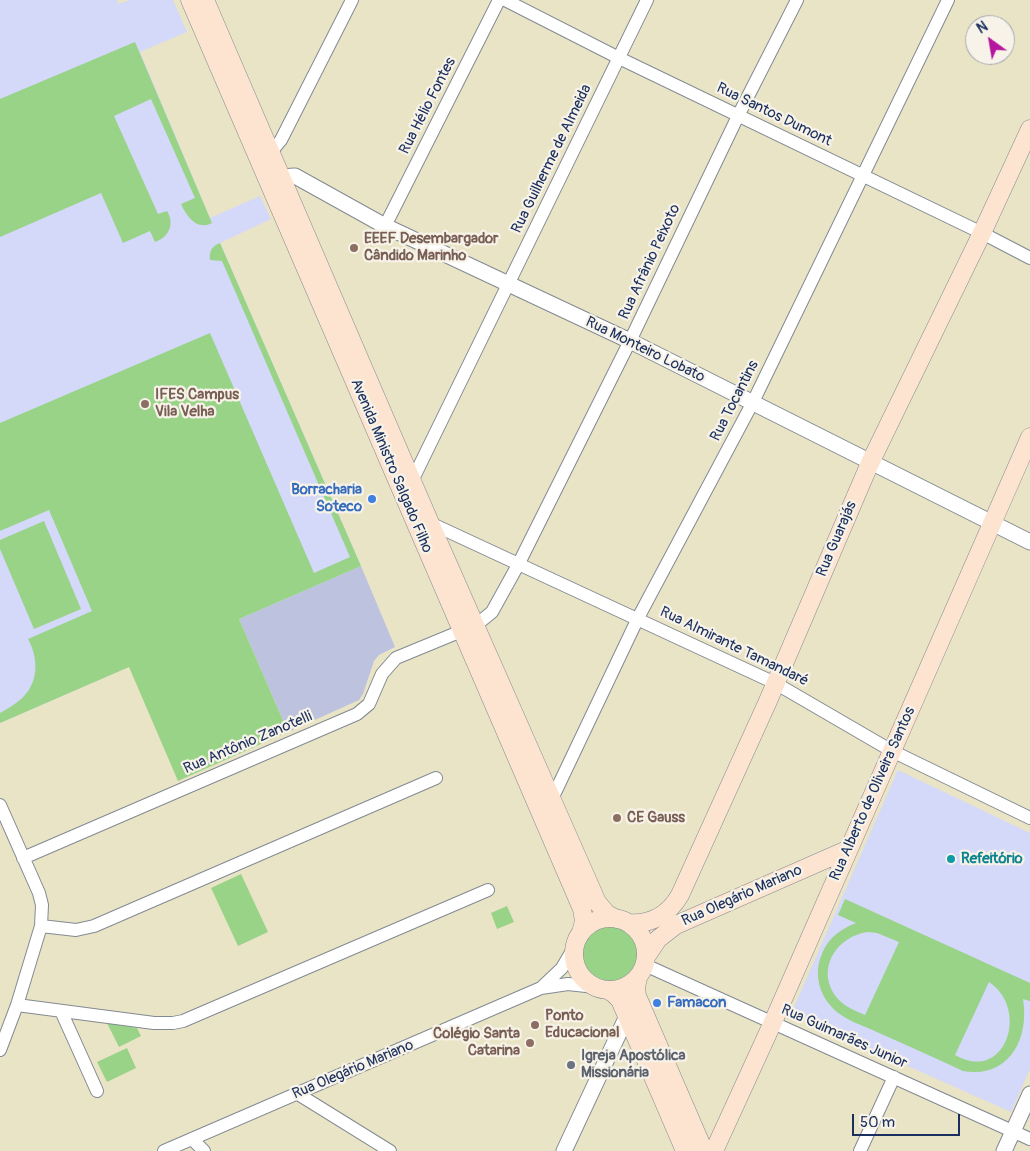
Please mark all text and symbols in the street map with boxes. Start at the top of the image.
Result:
north arrow [965,15,1015,65]
text: N [974,18,991,37]
street label: Rua Hélio Fontes [396,55,460,157]
street label: Rua Santos Dumont [713,79,835,151]
street label: Rua Guilherme de Almeida [508,82,596,236]
street label: Rua Afrânio Peixoto [615,202,685,322]
place label: EEEF Desembargador Cândido Marinho [364,230,498,265]
marker: EEEF Desembargador Cândido Marinho [348,242,360,254]
street label: Rua Monteiro Lobato [582,313,708,387]
street label: Rua Tocantins [707,358,763,444]
street label: Avenida Ministro Salgado Filho [346,376,436,556]
place label: IFES Campus Vila Velha [155,386,239,421]
marker: IFES Campus Vila Velha [139,398,151,410]
place label: Borracharia Soteco [291,481,362,516]
marker: Borracharia Soteco [366,493,378,505]
street label: Rua Guarajás [813,498,861,580]
street label: Rua Almirante Tamandaré [657,603,811,691]
street label: Rua Alberto de Oliveira Santos [826,704,920,884]
street label: Rua Antônio Zanotelli [181,708,315,778]
place label: CE Gauss [627,809,685,827]
marker: CE Gauss [611,812,623,824]
place label: Refeitório [961,850,1023,868]
marker: Refeitório [945,853,957,865]
street label: Rua Olegário Mariano [679,861,805,931]
place label: Famacon [667,994,726,1012]
marker: Famacon [651,997,663,1009]
street label: Rua Guimarães Junior [778,1001,910,1073]
place label: Ponto Educacional [545,1007,620,1042]
marker: Ponto Educacional [529,1019,541,1031]
place label: Colégio Santa Catarina [433,1025,520,1060]
street label: Rua Olegário Mariano [290,1036,416,1104]
marker: Colégio Santa Catarina [524,1037,536,1049]
place label: Igreja Apostólica Missionária [581,1047,686,1082]
marker: Igreja Apostólica Missionária [565,1059,577,1071]
scale bar [855,1104,962,1136]
text: 50 m [860,1113,895,1132]

